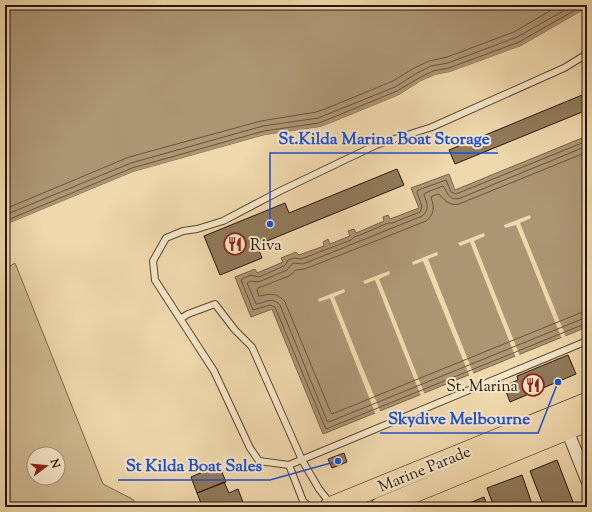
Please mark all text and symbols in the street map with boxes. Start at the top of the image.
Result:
callout: St.Kilda Marina Boat Storage [270,124,498,153]
text: St.Kilda Marina Boat Storage [278,128,490,152]
restaurant icon: Riva [222,231,248,257]
place label: Riva [250,235,282,258]
restaurant icon: St. Marina [520,372,546,398]
place label: St. Marina [446,376,519,399]
callout: Skydive Melbourne [380,404,538,433]
text: Skydive Melbourne [388,408,530,432]
street label: Marine Parade [375,441,475,499]
north arrow [26,446,66,486]
callout: St Kilda Boat Sales [118,451,270,480]
text: St Kilda Boat Sales [126,455,263,479]
text: N [45,456,64,470]

